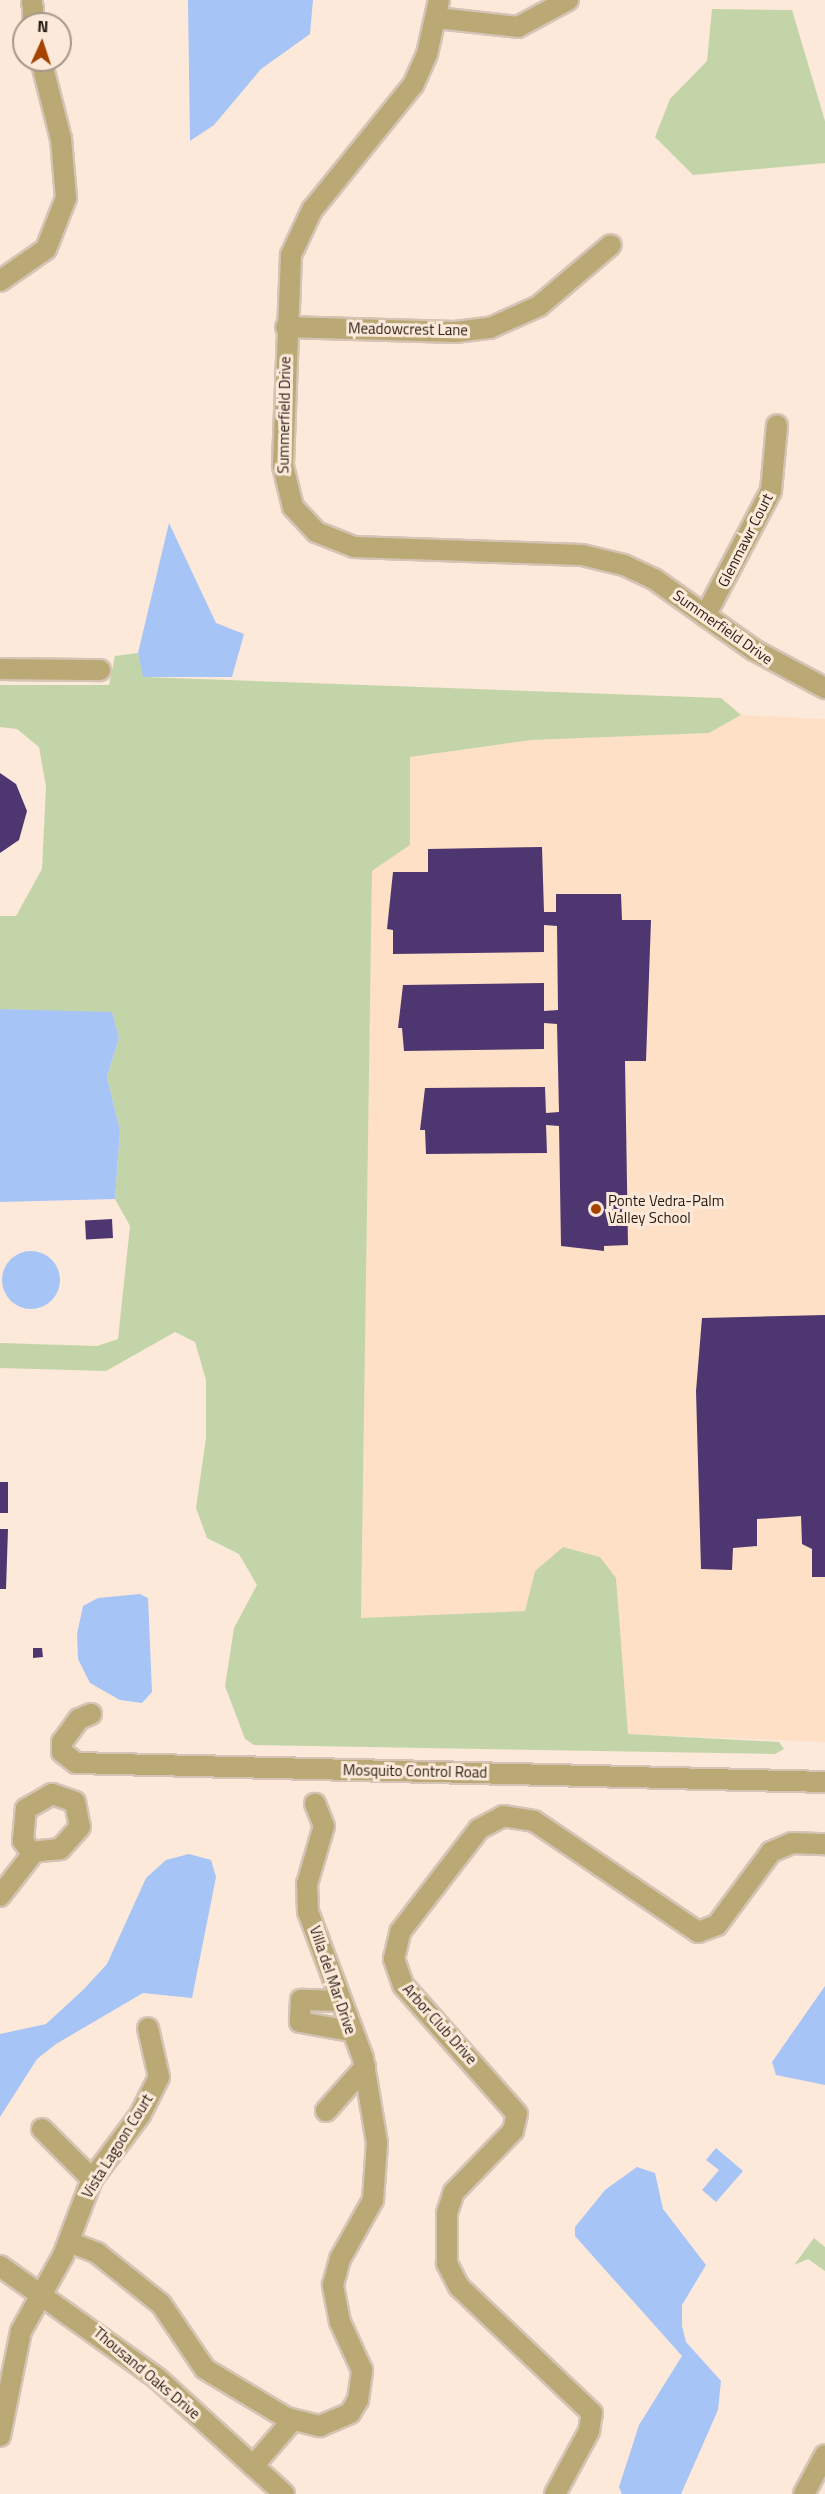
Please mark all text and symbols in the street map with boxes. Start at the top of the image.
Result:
north arrow [12,12,72,72]
text: N [37,14,49,38]
street label: Meadowcrest Lane [348,319,468,339]
street label: Summerfield Drive [274,356,294,474]
street label: Glenmawr Court [714,490,776,590]
street label: Summerfield Drive [670,586,776,668]
place label: Ponte Vedra-Palm Valley School [608,1191,724,1226]
marker: Ponte Vedra-Palm Valley School [589,1202,603,1216]
street label: Mosquito Control Road [343,1761,487,1781]
street label: Villa del Mar Drive [306,1923,360,2037]
street label: Arbor Club Drive [399,1980,481,2068]
street label: Vista Lagoon Court [78,2091,156,2201]
street label: Thousand Oaks Drive [90,2323,204,2423]

